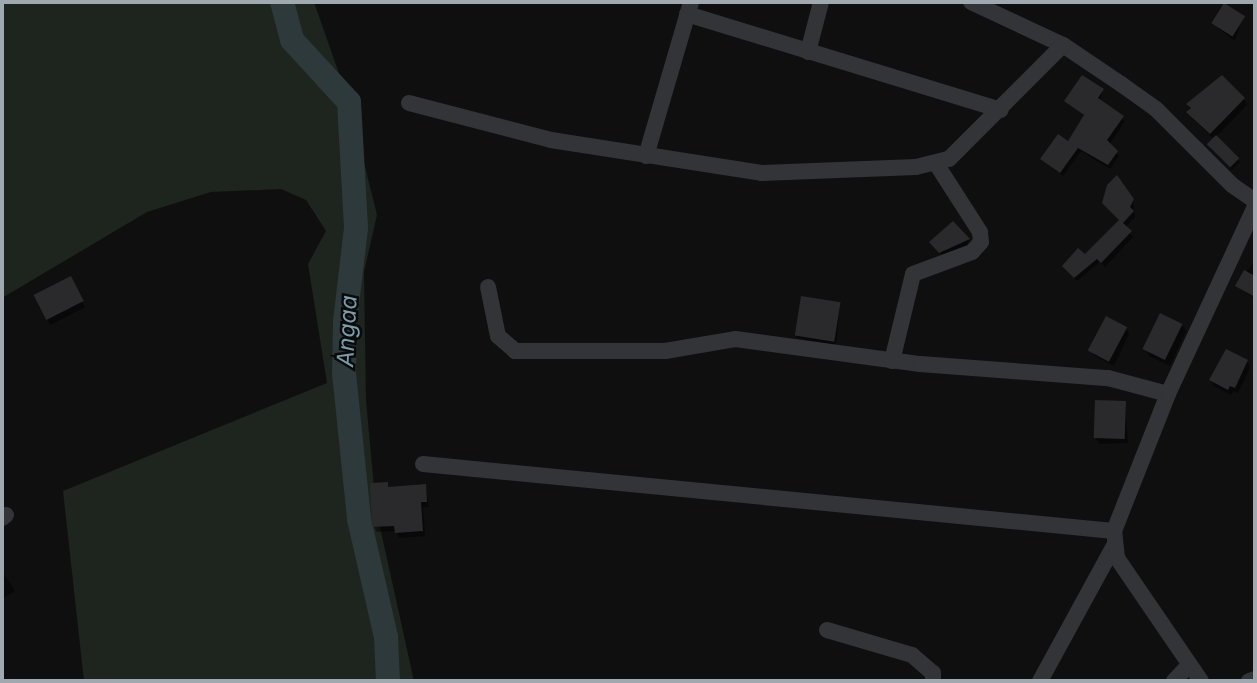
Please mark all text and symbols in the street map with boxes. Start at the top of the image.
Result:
water label: Angaa [331,294,363,368]

